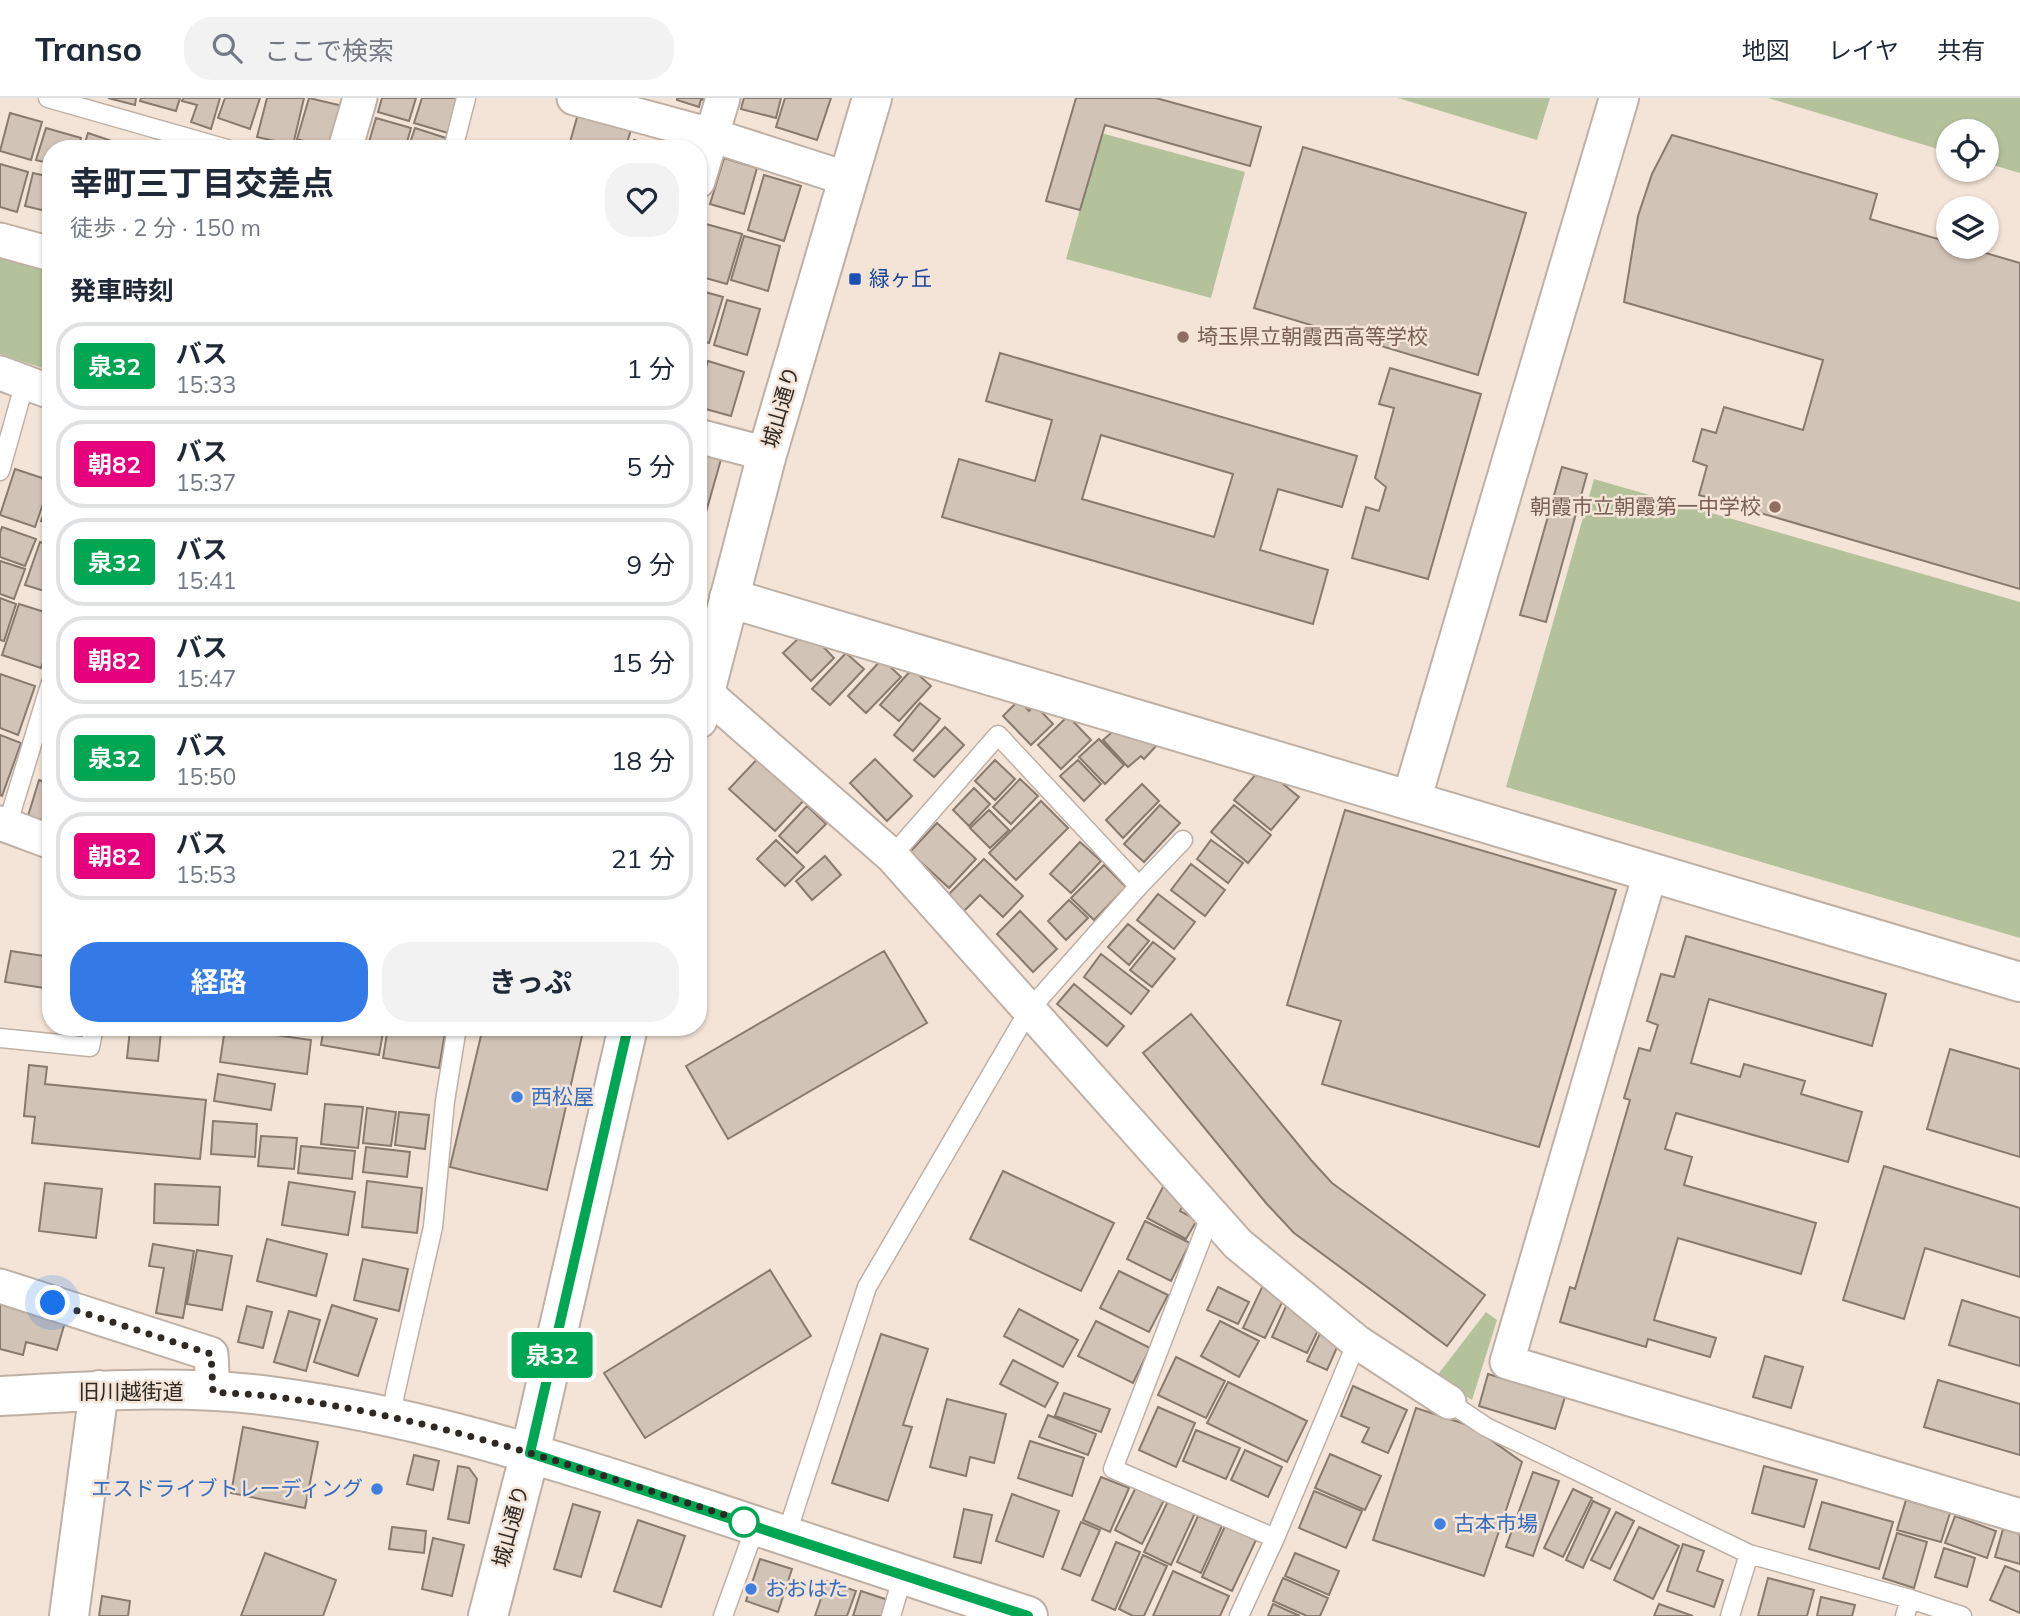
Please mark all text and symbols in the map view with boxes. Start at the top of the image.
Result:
search box [184,17,674,80]
text: Transo [35,28,142,69]
icon: search [208,29,246,67]
text: ここで検索 [264,34,394,67]
text: 地図 [1742,35,1790,65]
text: レイヤ [1828,35,1899,65]
text: 共有 [1937,35,1985,65]
map controls [1936,119,1999,259]
button: locate [1936,119,1999,182]
text: 幸町三丁目交差点 [70,162,334,203]
button: heart [605,163,679,237]
button: layers [1936,196,1999,259]
text: 徒歩 · 2 分 · 150 m [70,213,261,242]
place label: 緑ヶ丘 [869,265,932,291]
marker: 緑ヶ丘 [847,271,863,287]
text: 発車時刻 [70,274,174,307]
place label: 埼玉県立朝霞西高等学校 [1197,323,1428,349]
marker: 埼玉県立朝霞西高等学校 [1175,329,1191,345]
text: バス [176,337,228,370]
text: 泉32 [88,351,141,381]
text: 1 分 [627,352,675,385]
street label: 城山通り [756,363,804,451]
text: 15:33 [176,370,236,399]
text: バス [176,435,228,468]
text: 朝82 [88,449,141,479]
text: 5 分 [627,450,675,483]
text: 15:37 [176,468,236,497]
place label: 朝霞市立朝霞第一中学校 [1530,493,1761,519]
marker: 朝霞市立朝霞第一中学校 [1767,499,1783,515]
text: バス [176,533,228,566]
text: 泉32 [88,547,141,577]
text: 9 分 [627,548,675,581]
text: 15:41 [176,566,236,595]
text: バス [176,631,228,664]
text: 朝82 [88,645,141,675]
text: 15 分 [611,646,675,679]
text: 15:47 [176,664,236,693]
text: バス [176,729,228,762]
text: 泉32 [88,743,141,773]
text: 18 分 [611,744,675,777]
text: 15:50 [176,762,236,791]
text: バス [176,827,228,860]
text: 朝82 [88,841,141,871]
text: 21 分 [611,842,675,875]
text: 15:53 [176,860,236,889]
button: 経路 [70,942,368,1022]
button: きっぷ [382,942,679,1022]
place label: 西松屋 [531,1083,594,1109]
marker: 西松屋 [509,1089,525,1105]
your location [35,1285,70,1320]
line badge: 泉32 [512,1332,592,1378]
text: 泉32 [526,1340,578,1370]
street label: 旧川越街道 [79,1378,184,1404]
place label: エスドライブトレーディング [91,1475,363,1501]
marker: エスドライブトレーディング [369,1481,385,1497]
street label: 城山通り [487,1482,533,1570]
unlabelled marker [729,1507,759,1537]
place label: 古本市場 [1454,1510,1538,1536]
marker: 古本市場 [1432,1516,1448,1532]
place label: おおはた [765,1575,849,1601]
marker: おおはた [743,1581,759,1597]

